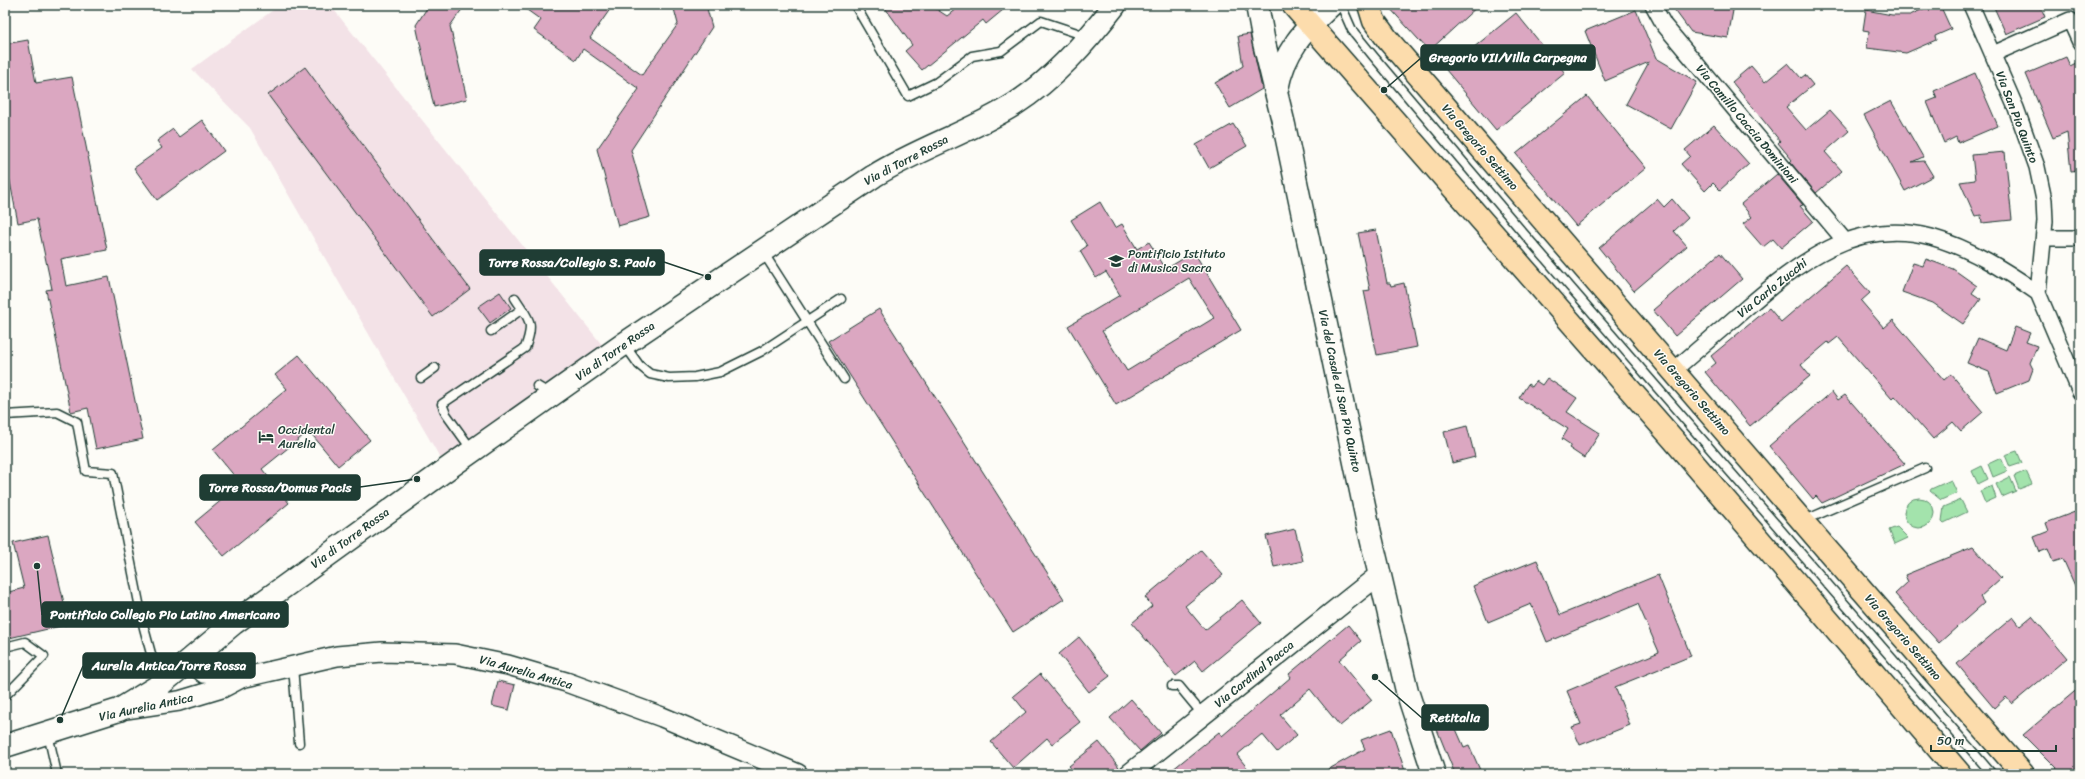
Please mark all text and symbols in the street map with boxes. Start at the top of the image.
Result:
callout: Gregorio VII/Villa Carpegna [1421,45,1595,70]
text: Gregorio VII/Villa Carpegna [1428,46,1587,69]
street label: Via Camillo Caccia Dominioni [1690,59,1804,189]
street label: Via San Pio Quinto [1989,68,2045,166]
street label: Via Gregorio Settimo [1436,99,1524,196]
street label: Via di Torre Rossa [860,128,952,192]
place label: Pontificio Istituto di Musica Sacra [1128,243,1225,279]
callout: Torre Rossa/Collegio S. Paolo [480,250,664,275]
text: Torre Rossa/Collegio S. Paolo [488,251,656,274]
school or university icon: Pontificio Istituto di Musica Sacra [1107,252,1125,270]
street label: Via Carlo Zucchi [1732,252,1813,323]
street label: Via del Casale di San Pio Quinto [1312,308,1368,474]
street label: Via di Torre Rossa [570,315,660,387]
street label: Via Gregorio Settimo [1648,344,1736,441]
place label: Occidental Aurelia [277,419,335,455]
hotel icon: Occidental Aurelia [257,428,275,446]
callout: Torre Rossa/Domus Pacis [200,475,360,500]
text: Torre Rossa/Domus Pacis [209,476,352,499]
street label: Via di Torre Rossa [306,502,394,574]
street label: Via Gregorio Settimo [1859,589,1947,686]
callout: Pontificio Collegio Pio Latino Americano [42,602,288,627]
text: Pontificio Collegio Pio Latino Americano [50,603,280,626]
street label: Via Cardinal Pacca [1209,635,1299,713]
street label: Via Aurelia Antica [477,648,576,696]
callout: Aurelia Antica/Torre Rossa [83,653,255,678]
text: Aurelia Antica/Torre Rossa [91,654,247,677]
street label: Via Aurelia Antica [97,686,196,728]
callout: Retitalia [1422,705,1488,730]
text: Retitalia [1429,706,1480,729]
scale bar [1931,727,2056,753]
text: 50 m [1937,730,1964,752]

